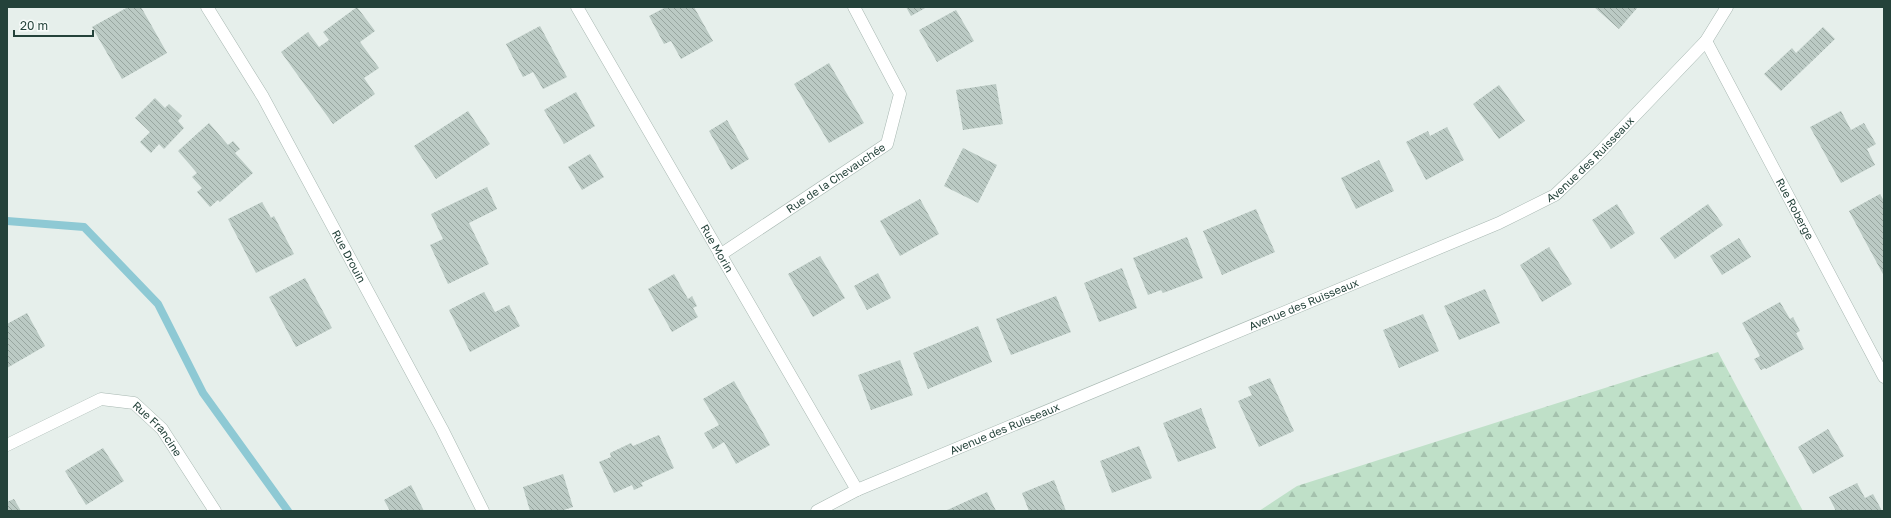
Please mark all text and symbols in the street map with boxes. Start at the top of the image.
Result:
scale bar [14,12,93,38]
text: 20 m [20,18,48,33]
street label: Avenue des Ruisseaux [1544,114,1636,204]
street label: Rue de la Chevauchée [784,140,887,215]
street label: Rue Roberge [1774,176,1817,242]
street label: Rue Morin [698,222,736,274]
street label: Rue Drouin [330,227,369,285]
street label: Avenue des Ruisseaux [1247,275,1360,332]
street label: Rue Francine [130,398,185,459]
street label: Avenue des Ruisseaux [948,400,1061,457]

